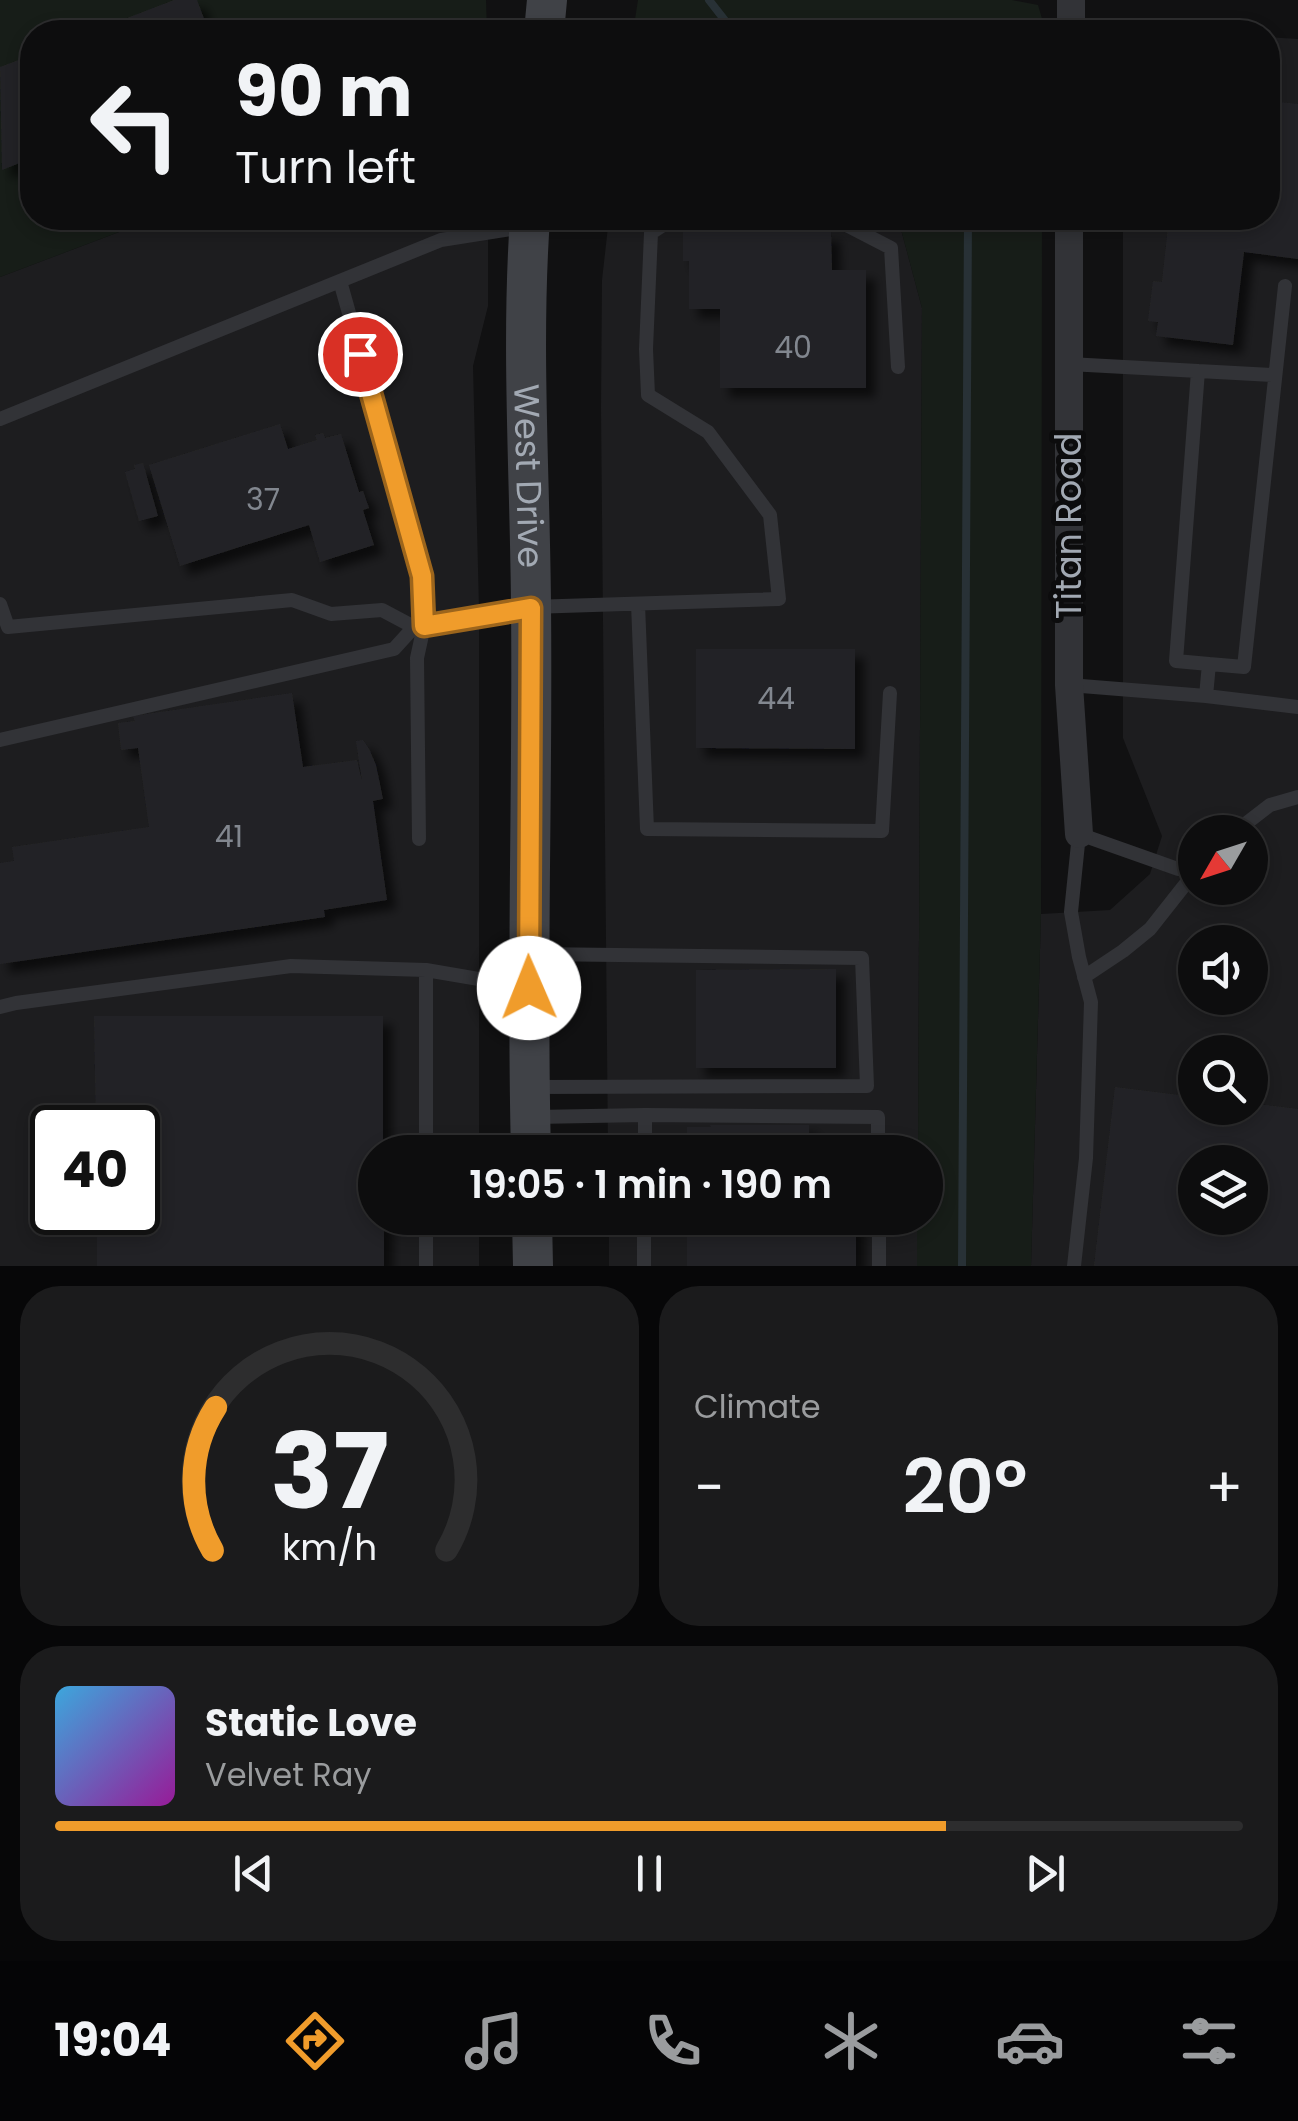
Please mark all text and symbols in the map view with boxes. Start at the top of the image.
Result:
text: 90 m [235,42,413,141]
icon: left [70,60,200,190]
text: Turn left [235,136,416,199]
pin [318,312,403,397]
house number: 40 [774,326,812,369]
icon: arrive [333,327,388,382]
street label: West Drive [502,383,556,568]
street label: Titan Road [1044,433,1093,619]
house number: 37 [246,478,280,521]
house number: 44 [757,677,795,720]
house number: 41 [215,815,243,858]
north arrow [1178,815,1268,905]
map controls [1178,815,1268,1235]
button: sound [1178,925,1268,1015]
position arrow [477,936,581,1040]
button: search [1178,1035,1268,1125]
speed limit sign: 40 [30,1105,160,1235]
button: layers [1178,1145,1268,1235]
text: 19:05 · 1 min · 190 m [469,1158,832,1211]
text: Climate [694,1384,821,1429]
text: 37 [270,1399,389,1544]
text: 20° [902,1434,1027,1539]
text: − [694,1449,724,1526]
text: + [1205,1449,1243,1526]
text: km/h [282,1522,377,1573]
text: Static Love [205,1696,417,1749]
text: Velvet Ray [205,1752,371,1797]
icon: previous [226,1846,281,1901]
icon: pause [622,1846,677,1901]
icon: next [1018,1846,1073,1901]
icon: directions [280,2006,350,2076]
icon: music [459,2006,529,2076]
icon: phone [638,2006,708,2076]
icon: climate [816,2006,886,2076]
icon: car [995,2006,1065,2076]
icon: filters [1174,2006,1244,2076]
text: 19:04 [54,2009,172,2072]

